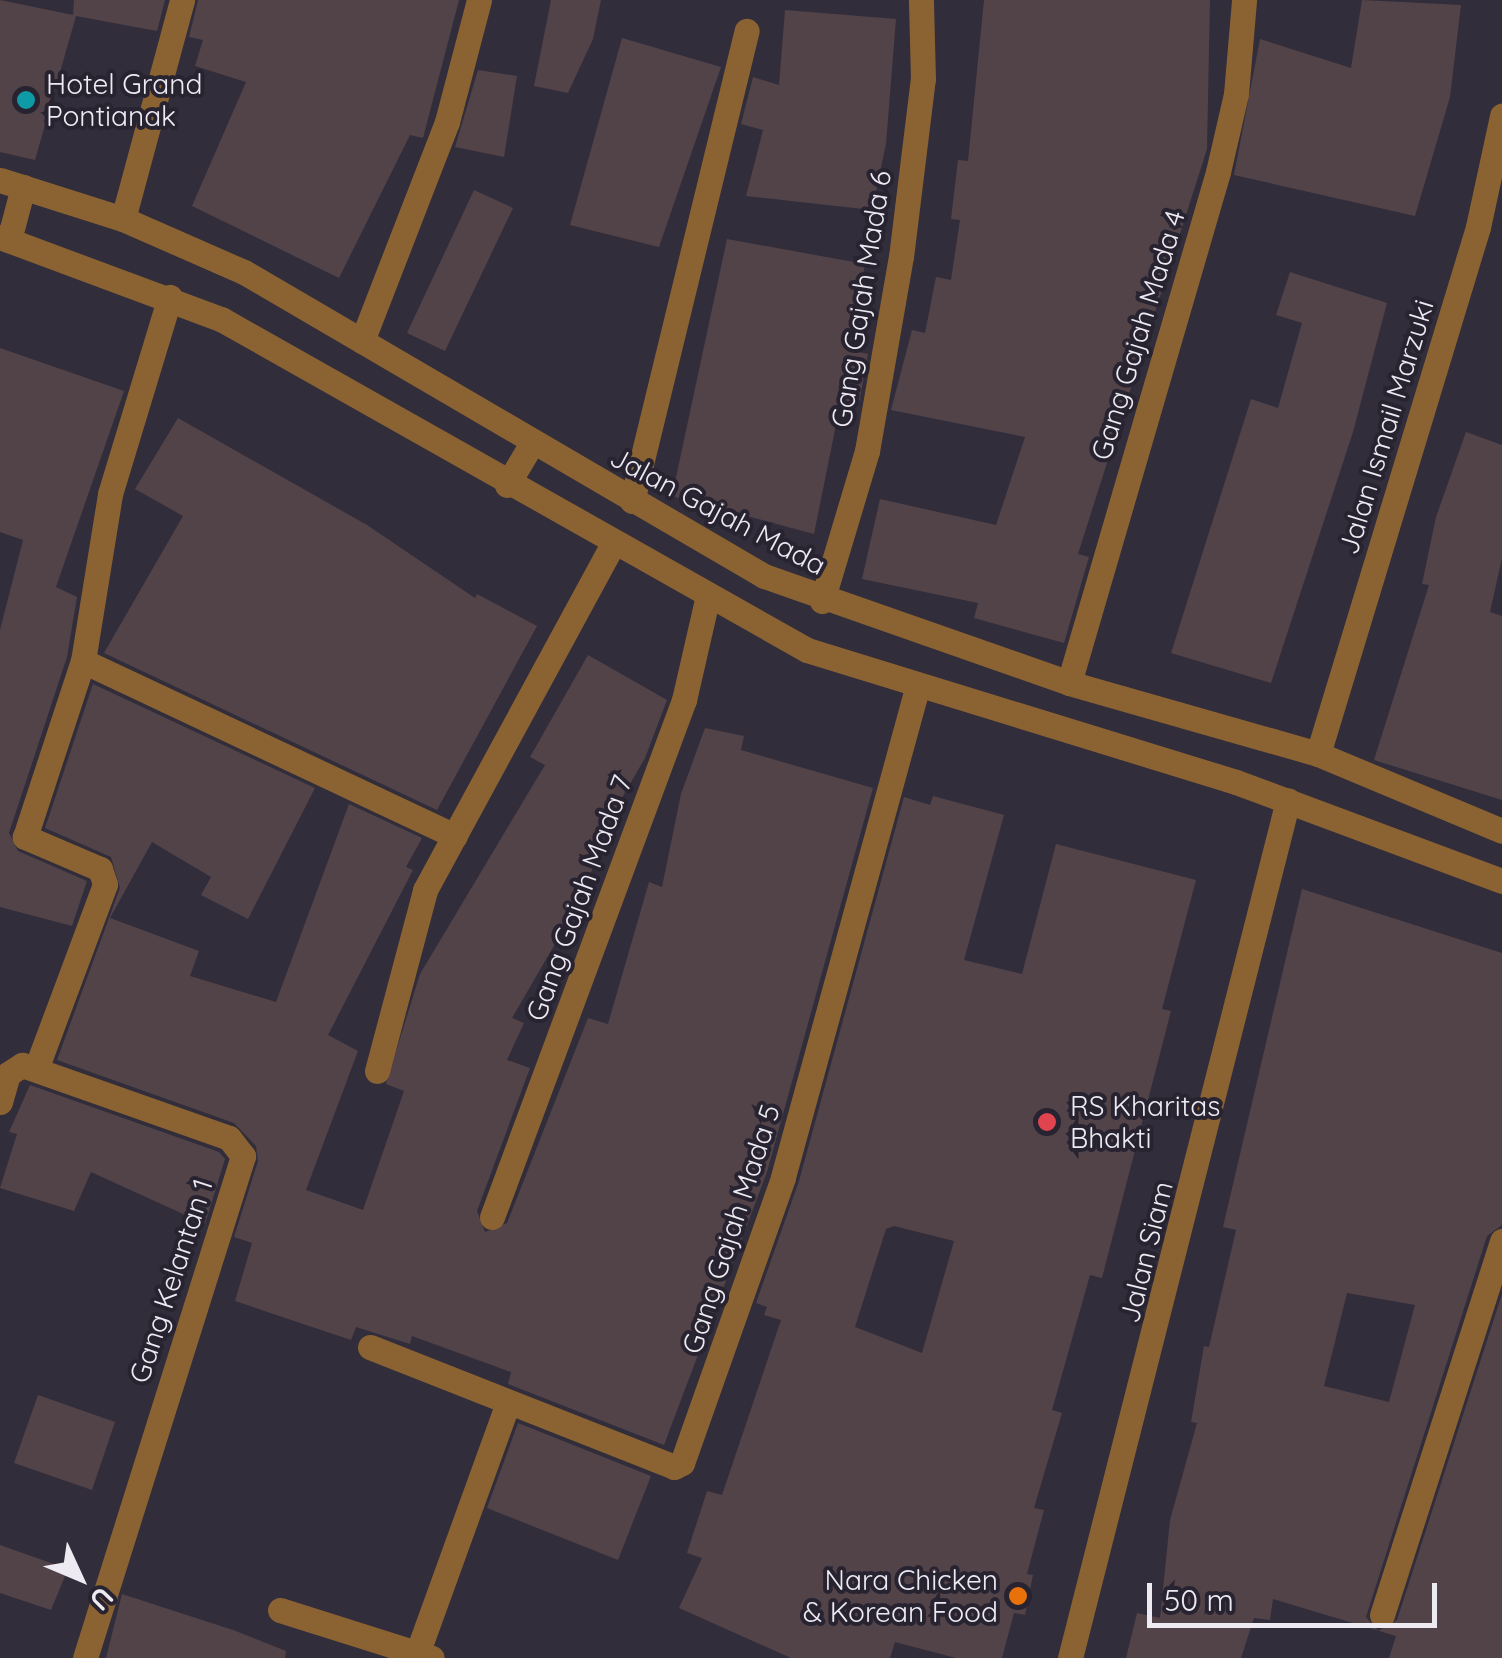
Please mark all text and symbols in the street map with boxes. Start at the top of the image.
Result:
place label: Hotel Grand Pontianak [46,67,202,133]
marker: Hotel Grand Pontianak [15,89,37,111]
street label: Gang Gajah Mada 6 [824,168,898,430]
street label: Gang Gajah Mada 4 [1084,206,1192,464]
street label: Jalan Ismail Marzuki [1331,296,1441,558]
street label: Jalan Gajah Mada [605,440,831,582]
street label: Gang Gajah Mada 7 [519,771,639,1025]
place label: RS Kharitas Bhakti [1070,1089,1220,1155]
street label: Gang Gajah Mada 5 [675,1100,787,1358]
marker: RS Kharitas Bhakti [1034,1109,1060,1135]
street label: Gang Kelantan 1 [122,1175,220,1387]
street label: Jalan Siam [1112,1178,1180,1326]
north arrow [30,1528,130,1628]
place label: Nara Chicken & Korean Food [803,1563,998,1629]
scale bar [1152,1563,1442,1625]
text: U [82,1580,121,1618]
text: 50 m [1164,1581,1234,1619]
marker: Nara Chicken & Korean Food [1007,1585,1029,1607]

